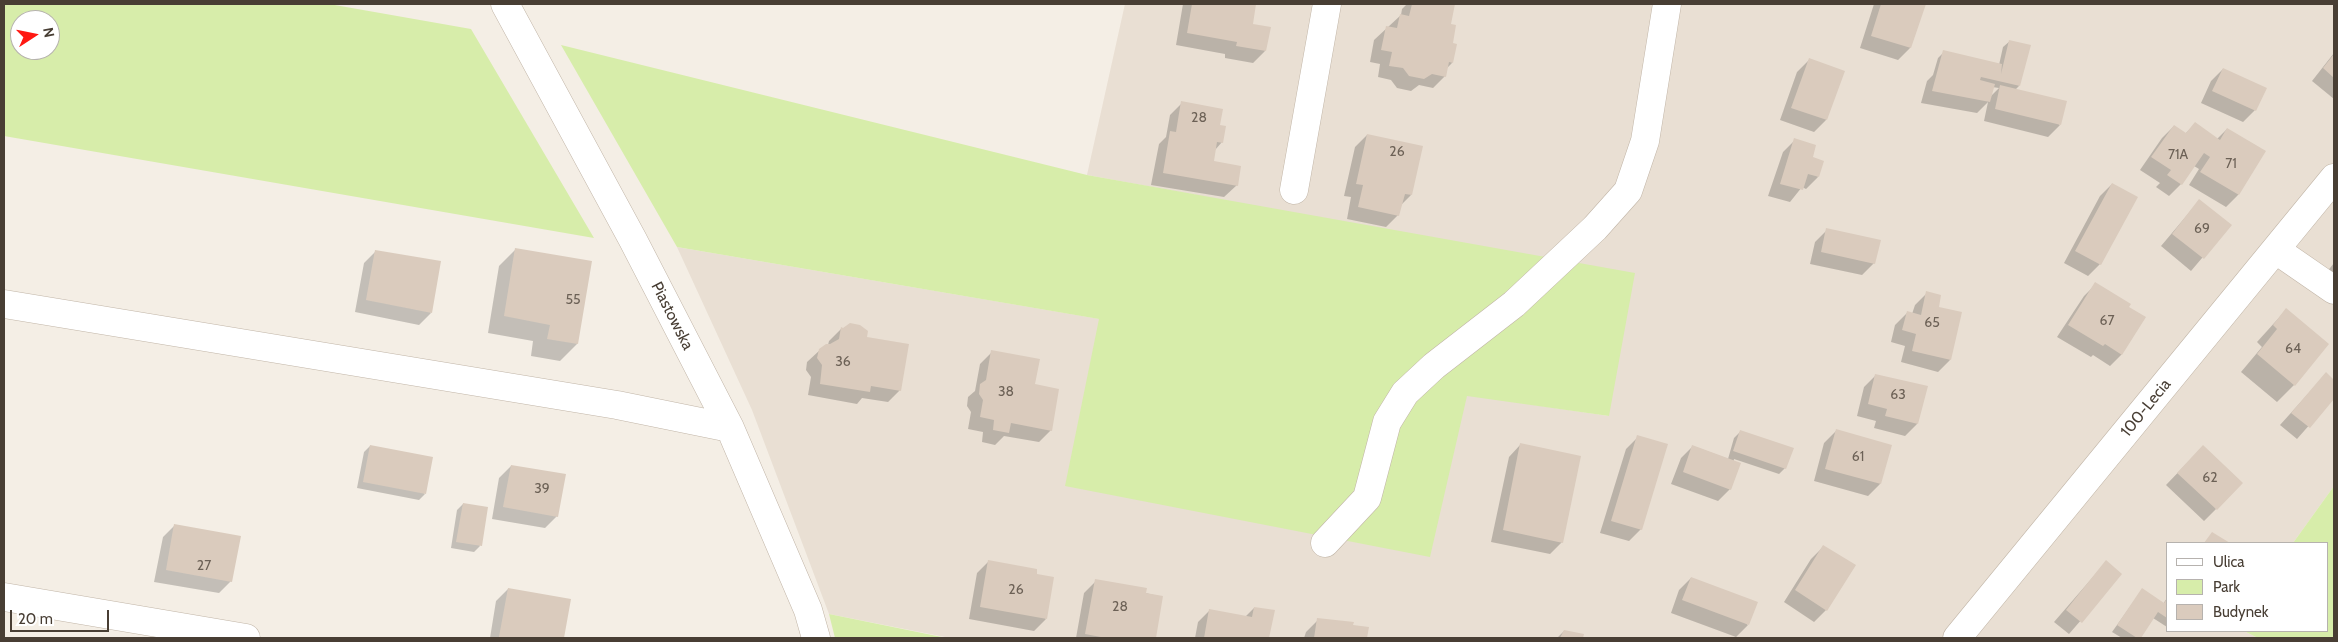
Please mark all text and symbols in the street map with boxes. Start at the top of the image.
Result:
north arrow [10,10,60,60]
text: N [39,26,59,39]
house number: 28 [1191,110,1207,126]
house number: 26 [1389,144,1405,160]
house number: 71A [2168,147,2188,163]
house number: 71 [2225,156,2237,172]
house number: 69 [2194,221,2210,237]
street label: Piastowska [647,279,697,353]
house number: 55 [565,292,581,308]
house number: 67 [2100,313,2114,329]
house number: 65 [1924,315,1940,331]
house number: 64 [2285,341,2301,357]
house number: 36 [835,354,851,370]
street label: 100-Lecia [2117,375,2175,441]
house number: 38 [998,384,1014,400]
house number: 63 [1890,387,1906,403]
house number: 61 [1852,449,1864,465]
house number: 62 [2202,470,2218,486]
house number: 39 [534,481,550,497]
legend [2166,542,2328,632]
text: Ulica [2213,553,2244,571]
house number: 27 [197,558,211,574]
text: Park [2213,578,2240,596]
house number: 26 [1008,582,1024,598]
house number: 28 [1112,599,1128,615]
scale bar [12,600,111,632]
text: Budynek [2213,603,2268,621]
text: 20 m [18,610,53,628]

